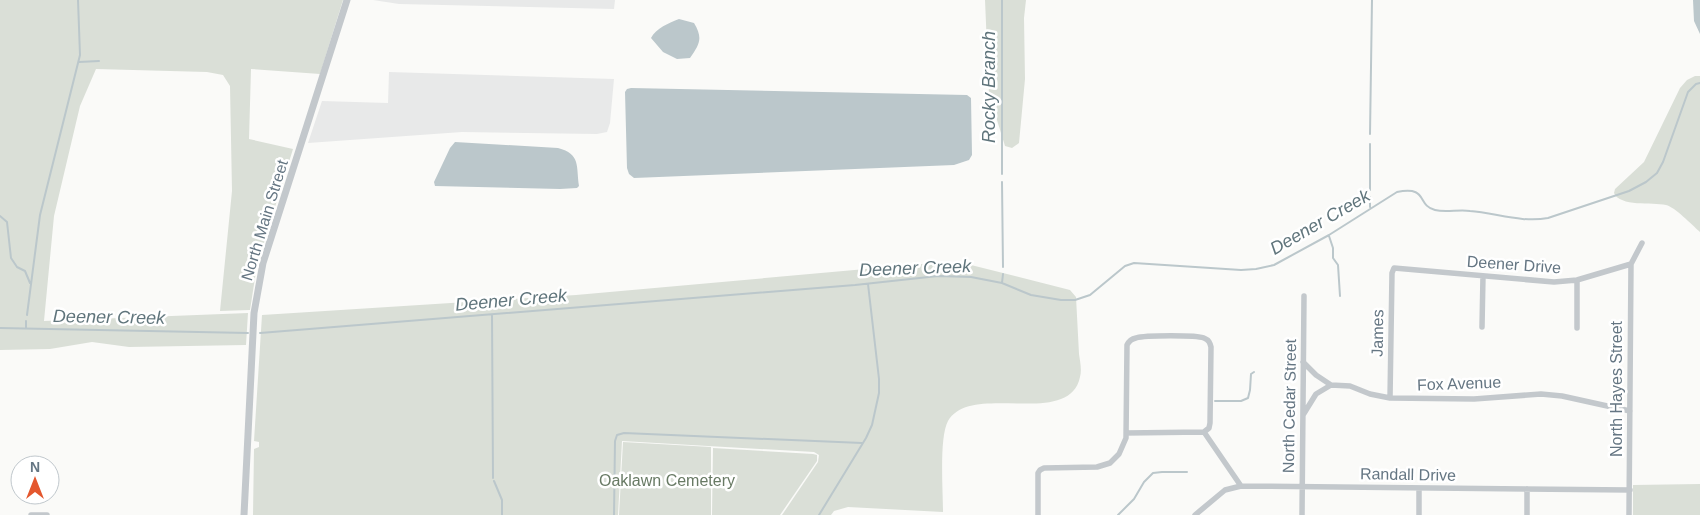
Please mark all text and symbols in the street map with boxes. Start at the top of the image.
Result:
water label: Rocky Branch [979,31,999,143]
street label: North Main Street [238,157,291,283]
water label: Deener Creek [1266,185,1374,259]
street label: Deener Drive [1466,253,1562,276]
water label: Deener Creek [859,256,972,280]
water label: Deener Creek [454,285,569,315]
water label: Deener Creek [53,306,166,328]
street label: James [1369,309,1386,357]
street label: North Hayes Street [1608,320,1625,457]
street label: North Cedar Street [1280,338,1299,473]
street label: Fox Avenue [1417,374,1501,393]
north arrow [10,455,60,505]
text: N [30,459,40,475]
street label: Randall Drive [1360,465,1456,484]
park label: Oaklawn Cemetery [599,472,735,489]

